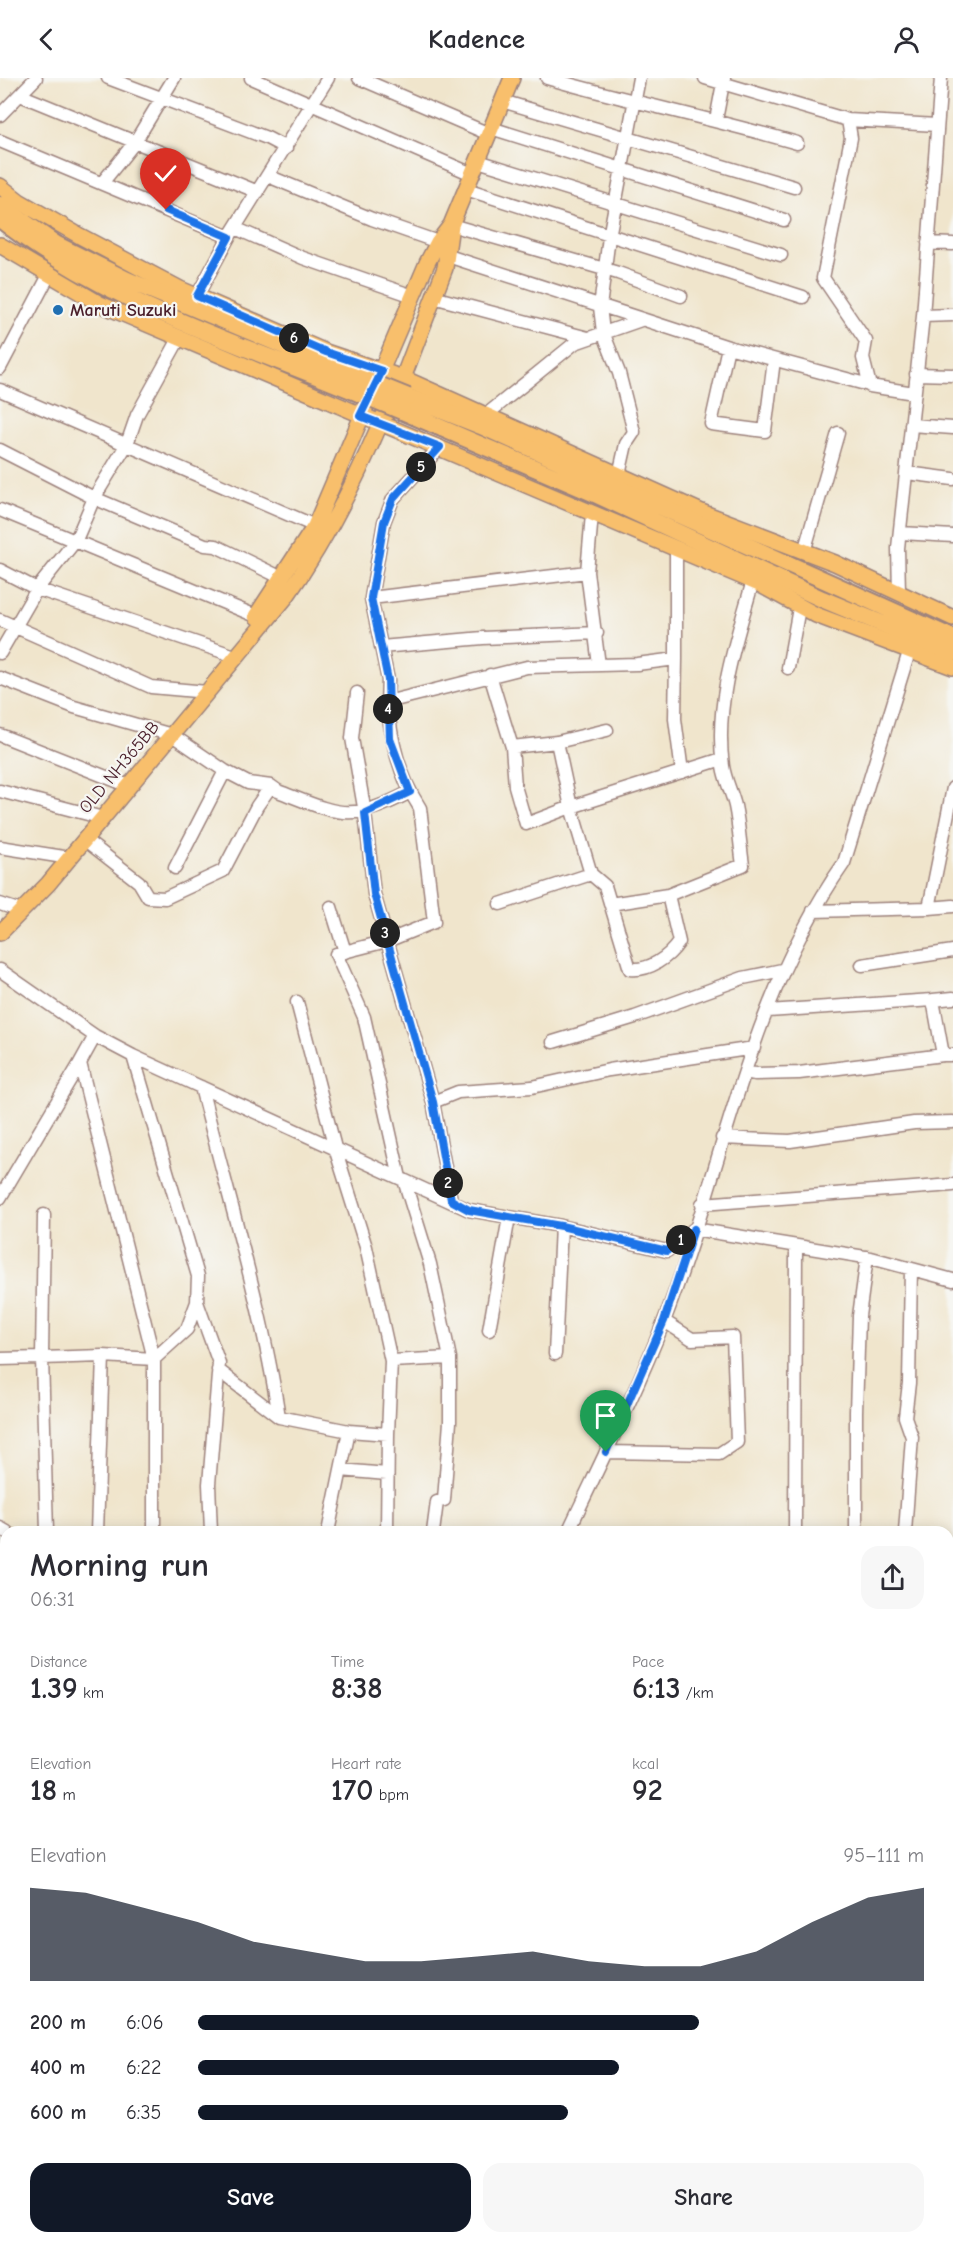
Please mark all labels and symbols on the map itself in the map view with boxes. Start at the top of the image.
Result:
pin [140,148,191,210]
place label: Maruti Suzuki [70,300,176,321]
marker: Maruti Suzuki [51,303,65,317]
pin: 6 [279,323,309,353]
pin: 5 [406,452,436,482]
pin: 4 [373,694,403,724]
street label: OLD NH365BB [75,717,164,818]
pin: 3 [370,918,400,948]
pin: 2 [433,1168,463,1198]
pin: 1 [666,1225,696,1255]
pin [580,1390,631,1452]

